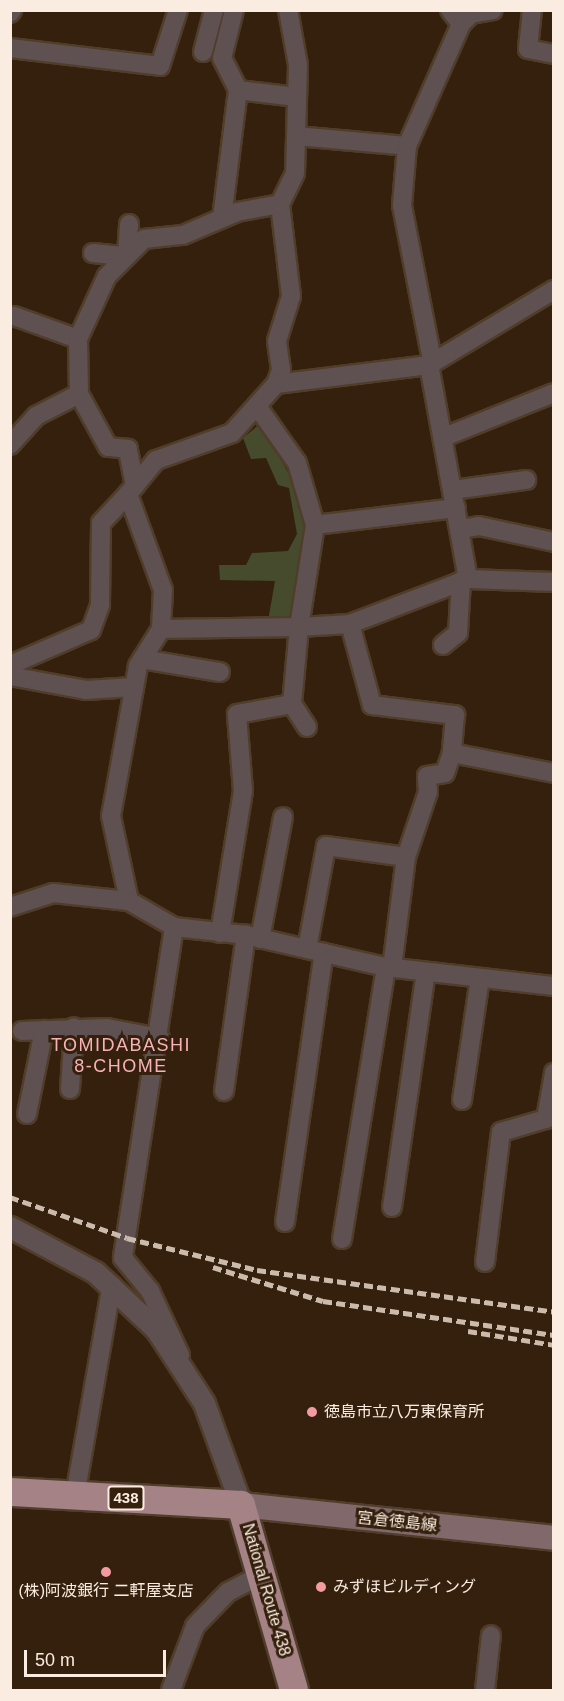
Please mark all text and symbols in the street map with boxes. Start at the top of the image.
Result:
district label: TOMIDABASHI 8-CHOME [51,1035,191,1078]
place label: 徳島市立八万東保育所 [324,1402,484,1422]
marker: 徳島市立八万東保育所 [305,1405,319,1419]
road number: 438 [106,1486,146,1510]
street label: 宮倉徳島線 [356,1508,438,1536]
street label: National Route 438 [238,1522,294,1658]
marker: (株)阿波銀行 二軒屋支店 [99,1565,113,1579]
place label: みずほビルディング [333,1577,477,1597]
marker: みずほビルディング [314,1580,328,1594]
place label: (株)阿波銀行 二軒屋支店 [18,1581,194,1601]
scale bar [27,1638,170,1676]
text: 50 m [35,1650,75,1670]

